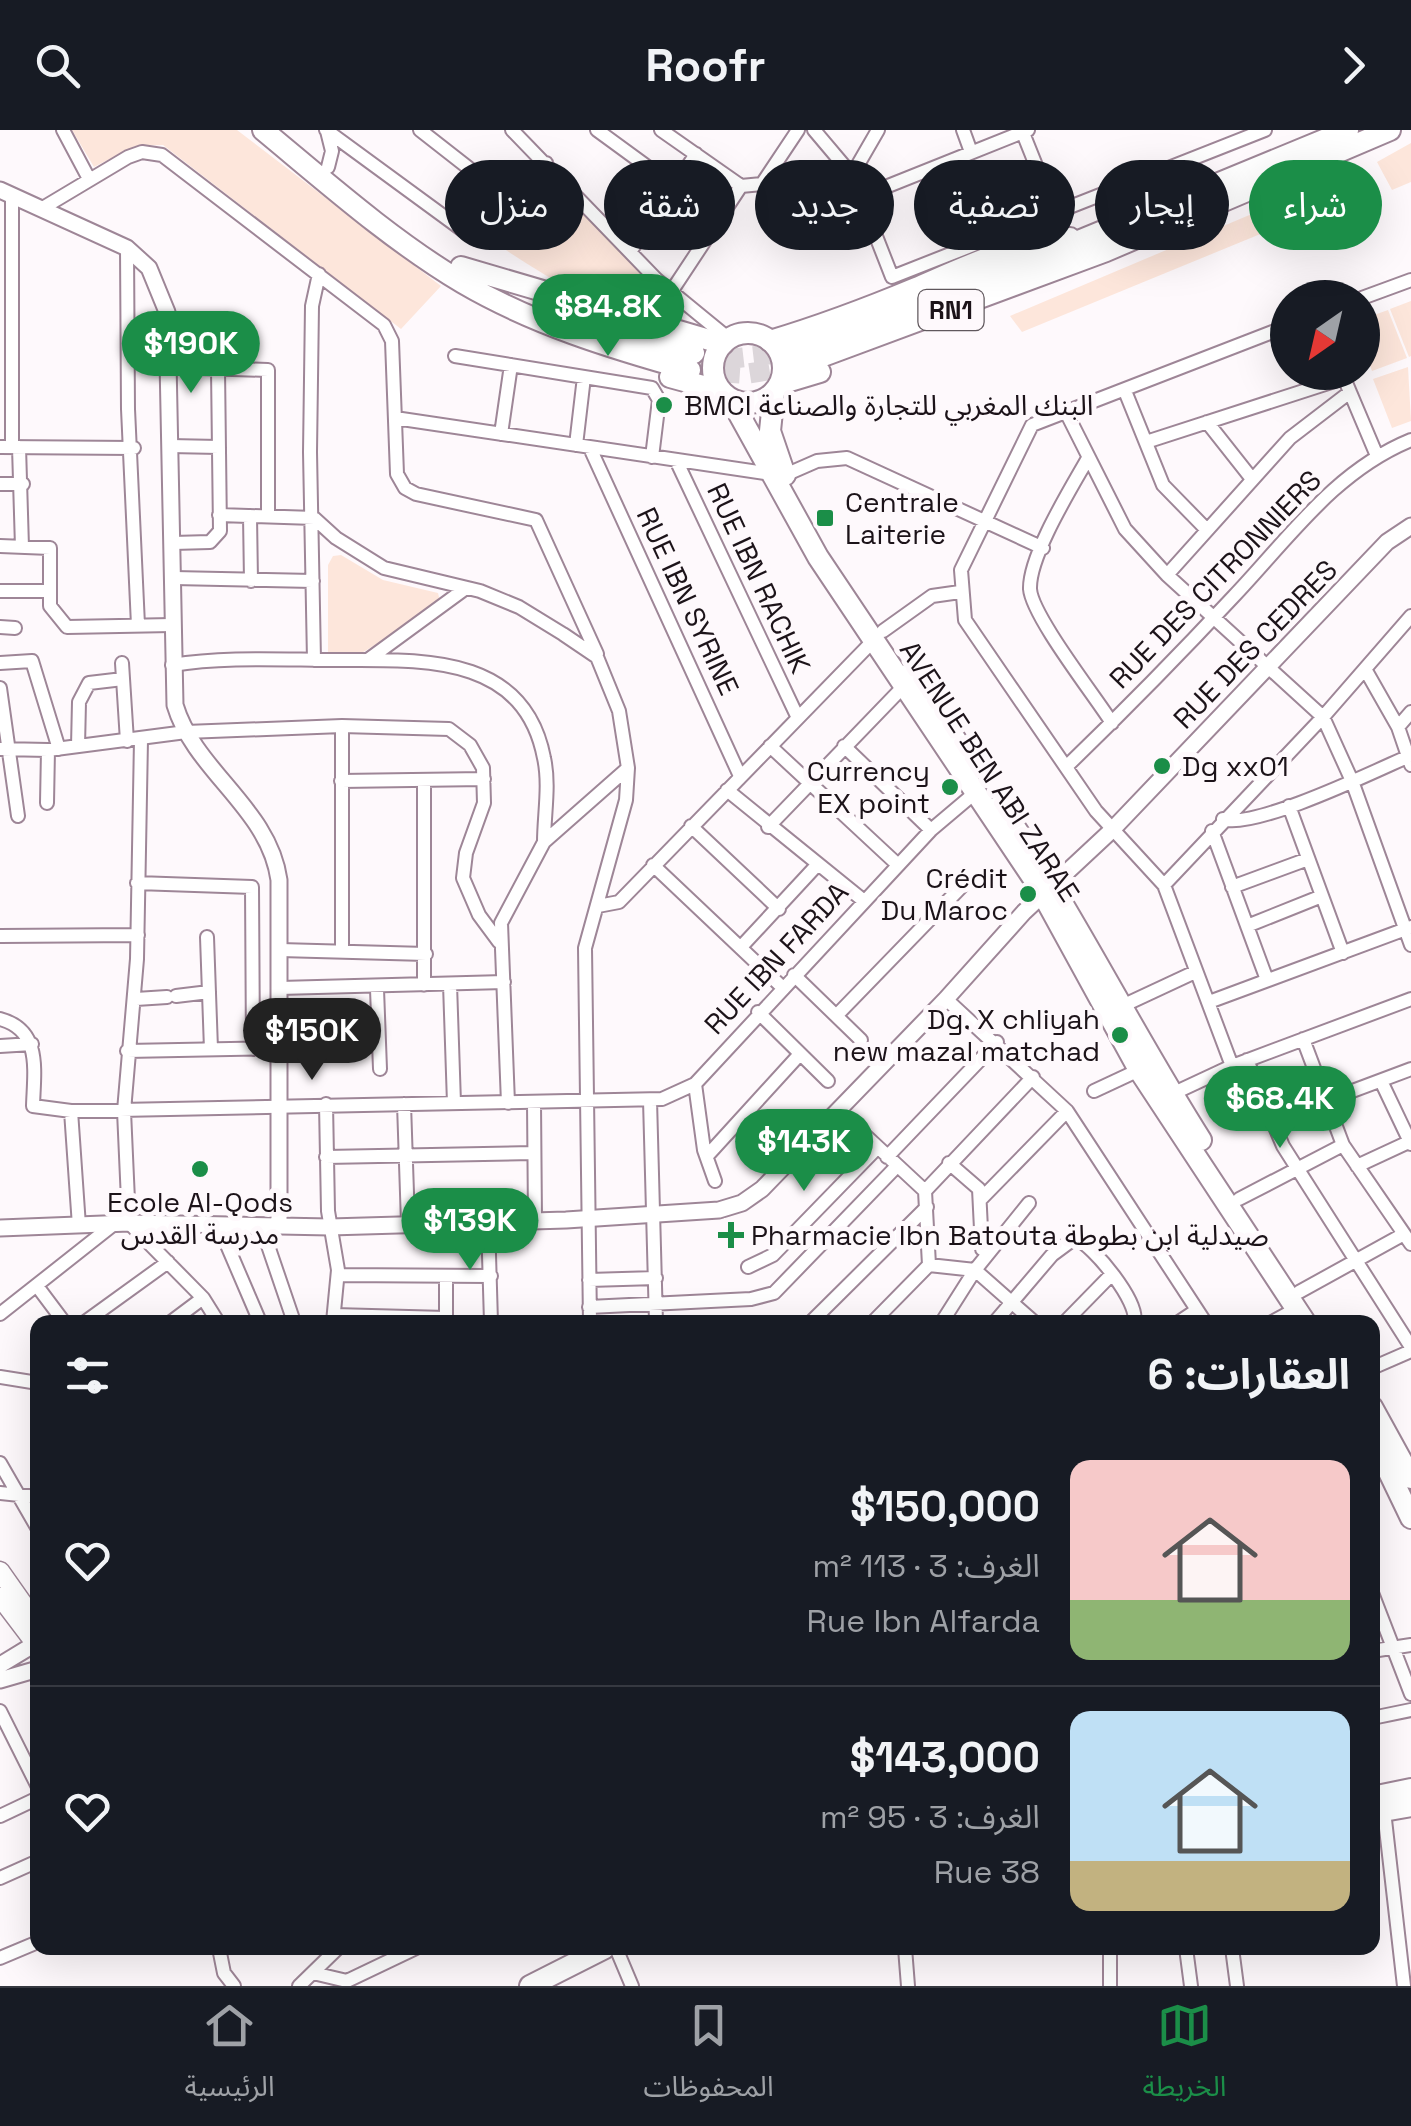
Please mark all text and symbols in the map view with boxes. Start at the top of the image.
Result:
text: Roofr [645,37,766,94]
icon: search [30,38,85,93]
icon: forward [1326,38,1381,93]
chip: منزل [445,160,584,250]
chip: شقة [604,160,735,250]
chip: جديد [755,160,894,250]
chip: تصفية [914,160,1075,250]
chip: إيجار [1095,160,1229,250]
chip: شراء [1249,160,1382,250]
pin: $84.8K [527,274,689,359]
north arrow [1270,280,1380,390]
map controls [1270,280,1380,390]
text: $84.8K [554,286,662,326]
road number: RN1 [918,290,984,330]
pin: $190K [121,311,261,396]
text: $190K [144,323,238,363]
place label: BMCI البنك المغربي للتجارة والصناعة [684,387,1093,426]
marker: BMCI البنك المغربي للتجارة والصناعة [653,394,675,416]
street label: RUE DES CITRONNIERS [1101,462,1329,696]
street label: RUE IBN RACHIK [699,477,819,679]
place label: Centrale Laiterie [845,484,959,552]
street label: RUE IBN SYRINE [629,501,747,701]
marker: Centrale Laiterie [814,507,836,529]
street label: RUE DES CEDRES [1165,552,1345,736]
street label: AVENUE BEN ABI ZARAE [892,634,1088,908]
place label: Dg xx01 [1182,748,1289,784]
place label: Currency EX point [807,753,930,821]
marker: Dg xx01 [1151,755,1173,777]
marker: Currency EX point [939,776,961,798]
place label: Crédit Du Maroc [881,860,1008,928]
street label: RUE IBN FARDA [696,874,856,1042]
marker: Crédit Du Maroc [1017,883,1039,905]
pin: $150K [242,998,382,1083]
place label: Dg. X chliyah new mazal matchad [833,1001,1100,1069]
text: $150K [265,1010,359,1050]
marker: Dg. X chliyah new mazal matchad [1109,1024,1131,1046]
pin: $68.4K [1199,1066,1361,1151]
text: $68.4K [1226,1078,1334,1118]
pin: $143K [734,1109,874,1194]
text: $143K [757,1121,851,1161]
marker: Ecole Al-Qods مدرسة القدس [189,1158,211,1180]
place label: Ecole Al-Qods مدرسة القدس [107,1184,293,1252]
pin: $139K [400,1188,540,1273]
text: $139K [423,1200,517,1240]
place label: Pharmacie Ibn Batouta صيدلية ابن بطوطة [751,1217,1269,1253]
marker: Pharmacie Ibn Batouta صيدلية ابن بطوطة [720,1224,742,1246]
icon: filters [60,1348,115,1403]
text: العقارات: 6 [1148,1348,1350,1401]
text: $150,000 [850,1480,1040,1533]
icon: home [1150,1500,1270,1620]
icon: heart [60,1533,115,1588]
text: الغرف: 3 · 113 m² [813,1546,1040,1586]
text: Rue Ibn Alfarda [806,1601,1040,1641]
text: $143,000 [850,1731,1040,1784]
icon: home [1150,1751,1270,1871]
icon: heart [60,1784,115,1839]
text: الغرف: 3 · 95 m² [820,1797,1040,1837]
text: Rue 38 [934,1852,1040,1892]
tab: الرئيسية [185,1998,275,2117]
tab: المحفوظات [644,1998,774,2117]
tab: الخريطة [1143,1998,1226,2117]

